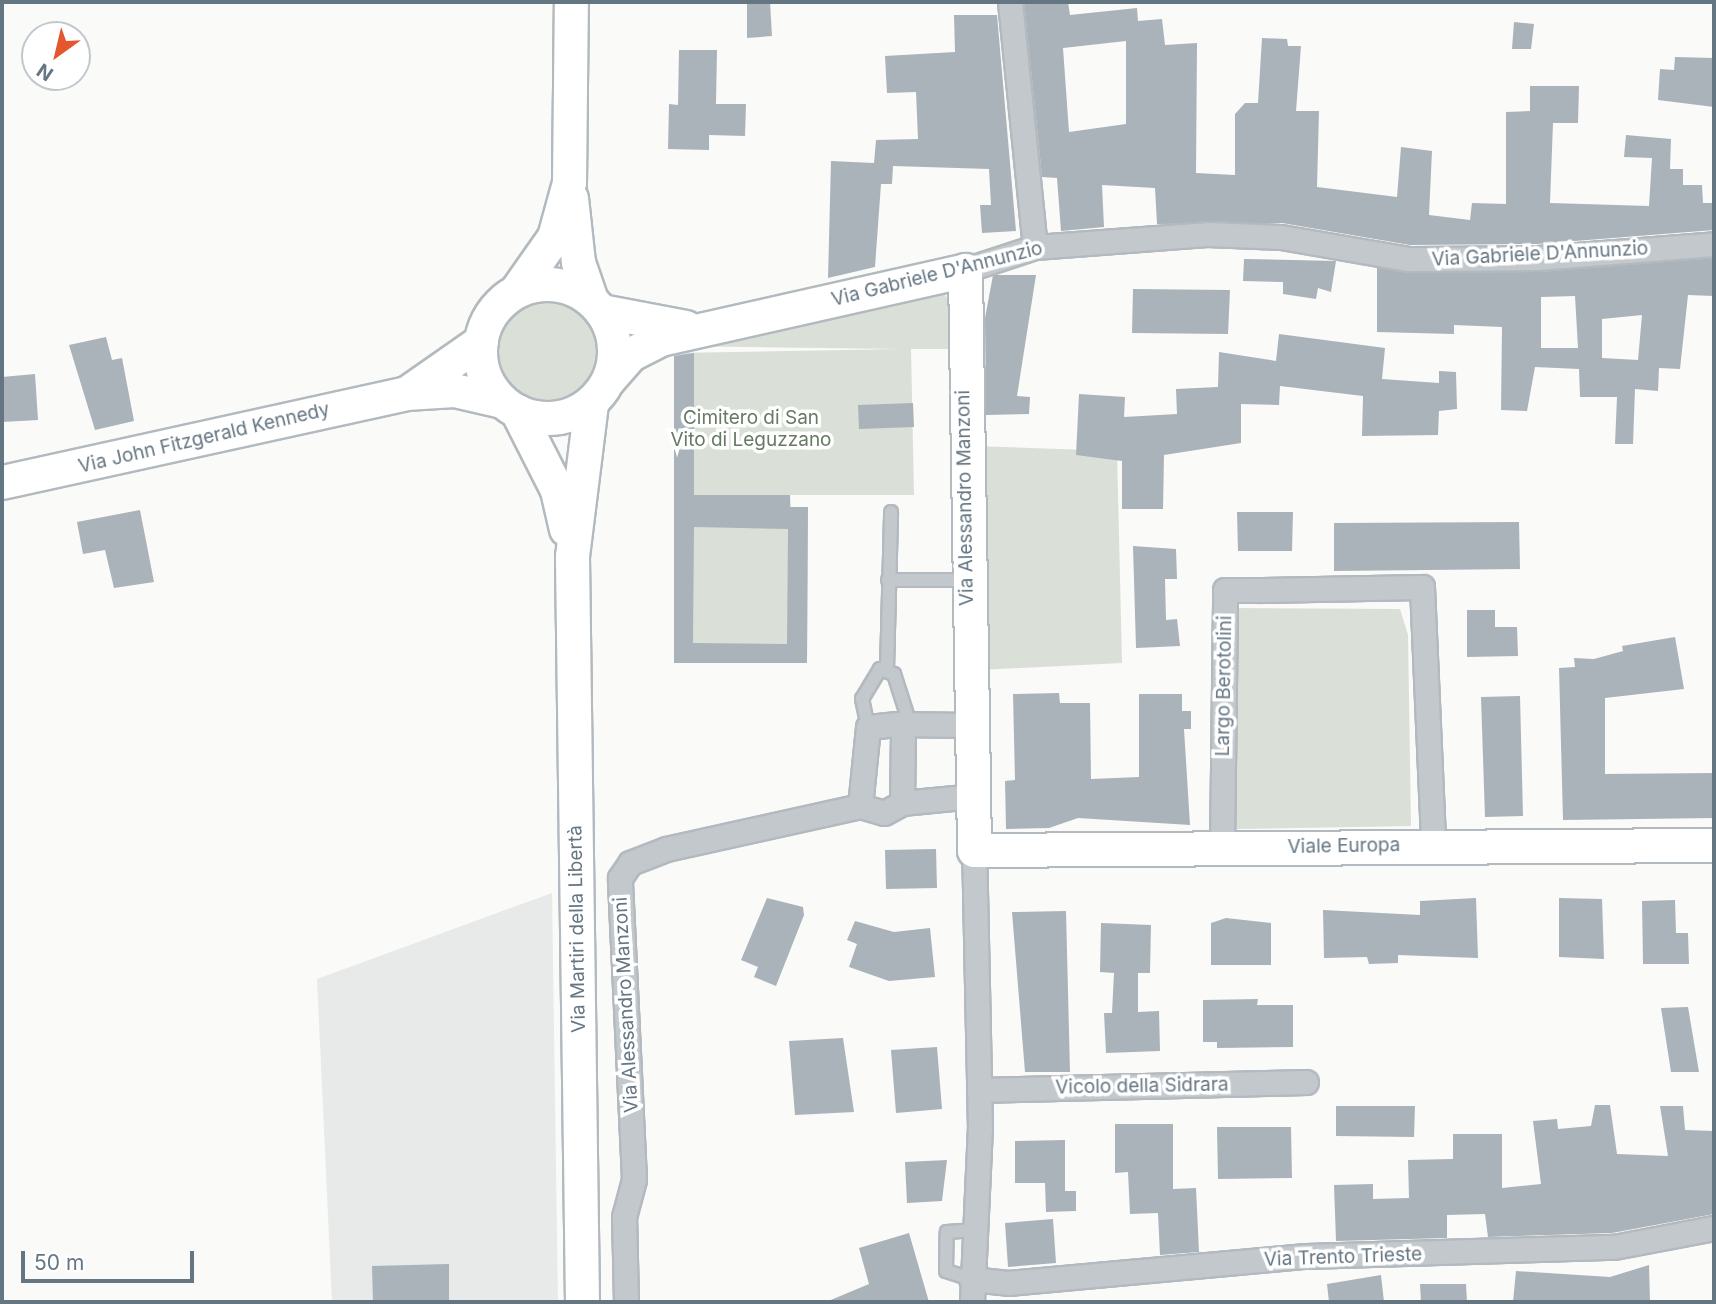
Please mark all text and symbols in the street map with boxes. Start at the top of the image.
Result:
north arrow [21,21,91,91]
text: N [33,59,58,86]
street label: Via Gabriele D'Annunzio [829,237,1045,311]
street label: Via Gabriele D'Annunzio [1431,237,1649,271]
street label: Via Alessandro Manzoni [952,390,978,606]
street label: Via John Fitzgerald Kennedy [76,398,332,478]
park label: Cimitero di San Vito di Leguzzano [670,407,832,451]
street label: Largo Berotolini [1211,615,1237,757]
street label: Via Martiri della Libertà [564,825,590,1033]
street label: Viale Europa [1287,834,1401,858]
street label: Via Alessandro Manzoni [609,896,643,1114]
street label: Vicolo della Sidrara [1055,1073,1229,1099]
scale bar [24,1238,198,1282]
street label: Via Trento Trieste [1264,1243,1422,1271]
text: 50 m [34,1250,84,1275]

